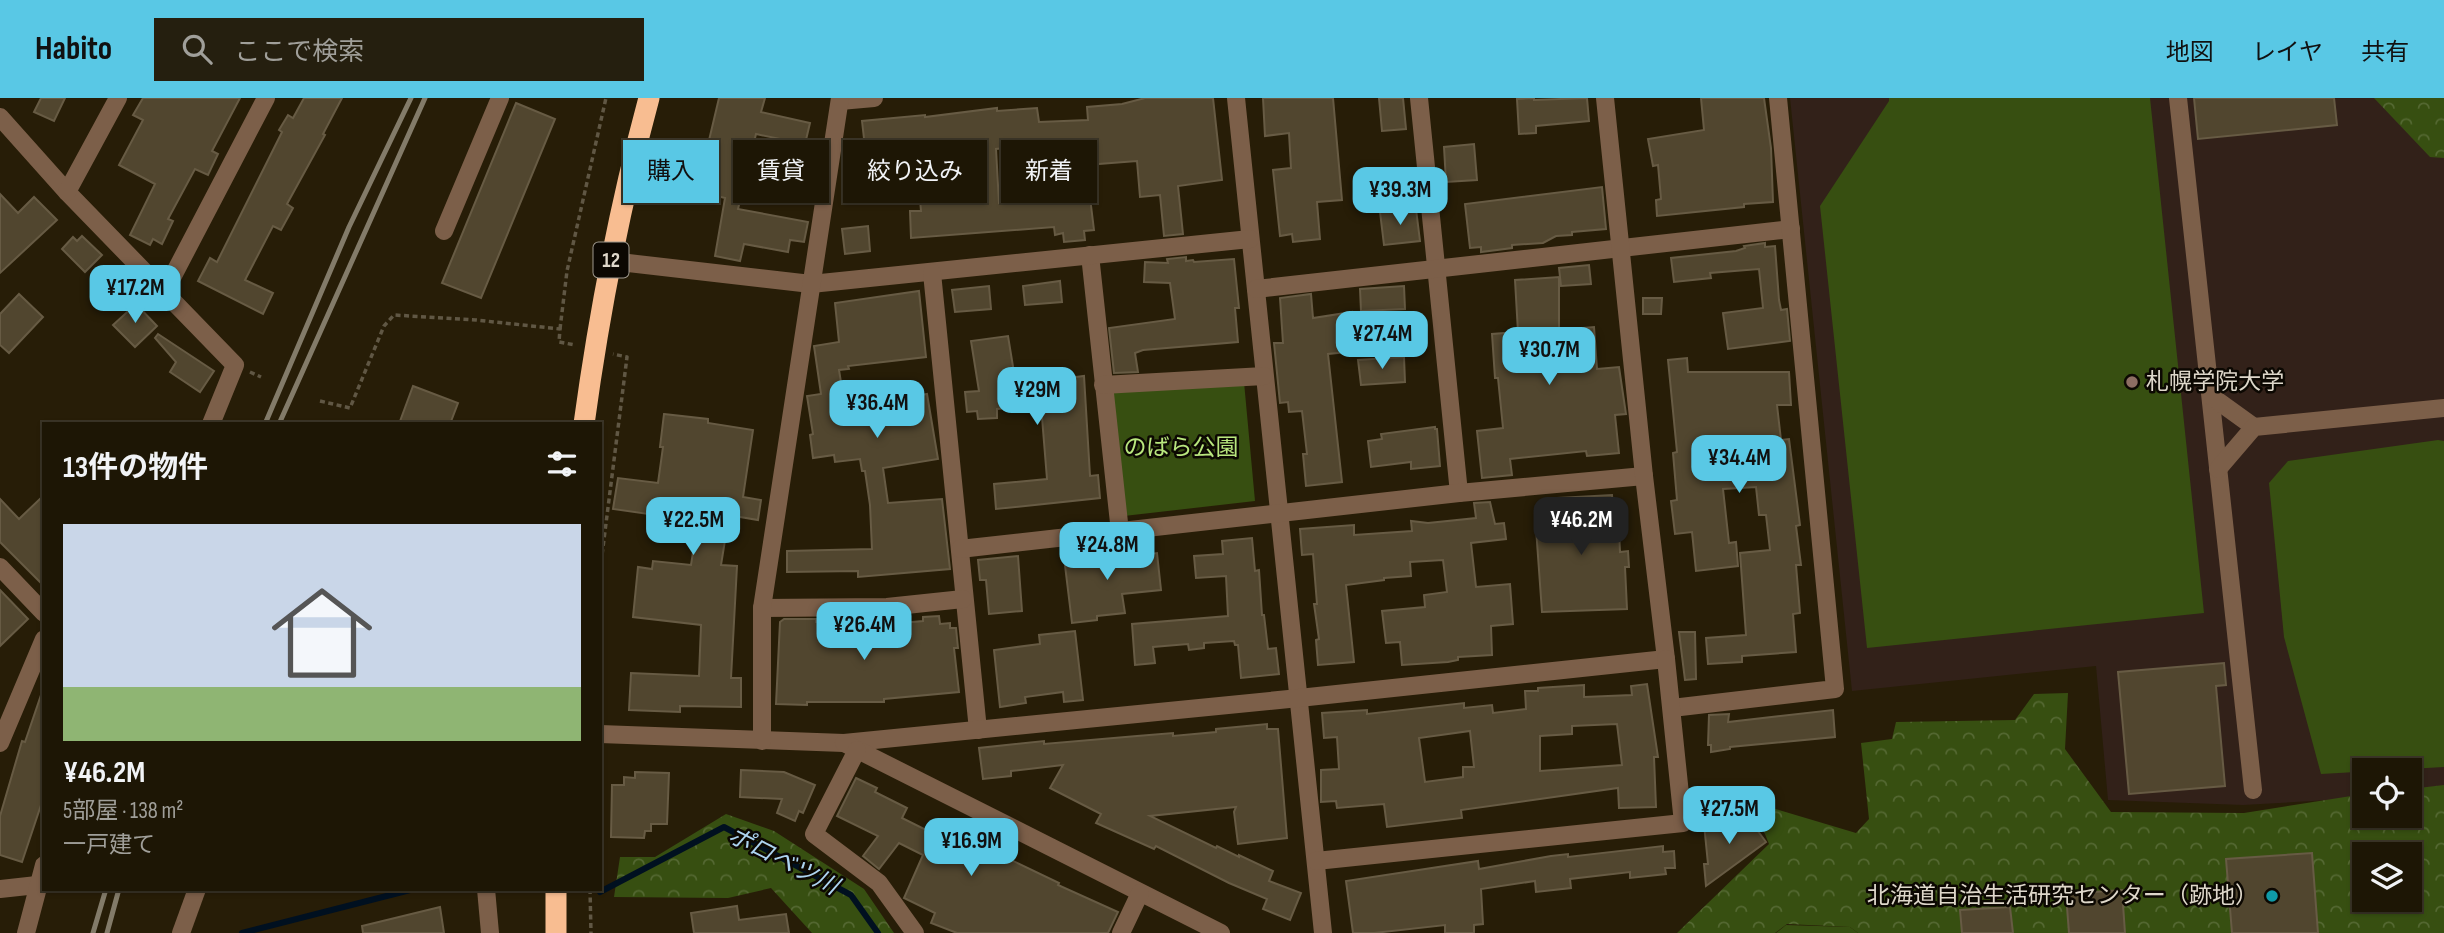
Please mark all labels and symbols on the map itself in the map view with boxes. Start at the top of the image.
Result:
pin: ¥39.3M [1343,167,1457,227]
road number: 12 [594,242,628,278]
pin: ¥17.2M [78,266,192,325]
pin: ¥27.4M [1325,312,1439,371]
pin: ¥30.7M [1492,328,1606,387]
pin: ¥29M [996,368,1078,427]
place label: 札幌学院大学 [2146,368,2284,396]
marker: 札幌学院大学 [2124,374,2140,390]
pin: ¥36.4M [820,380,934,440]
park label: のばら公園 [1124,434,1239,462]
pin: ¥34.4M [1682,436,1796,495]
pin: ¥22.5M [636,498,750,557]
pin: ¥46.2M [1524,498,1638,557]
pin: ¥24.8M [1050,522,1164,582]
pin: ¥26.4M [807,602,921,662]
pin: ¥27.5M [1672,786,1786,846]
pin: ¥16.9M [914,818,1028,878]
water label: ポロベツ川 [723,821,846,903]
place label: 北海道自治生活研究センター（跡地） [1867,882,2258,910]
marker: 北海道自治生活研究センター（跡地） [2264,888,2280,904]

